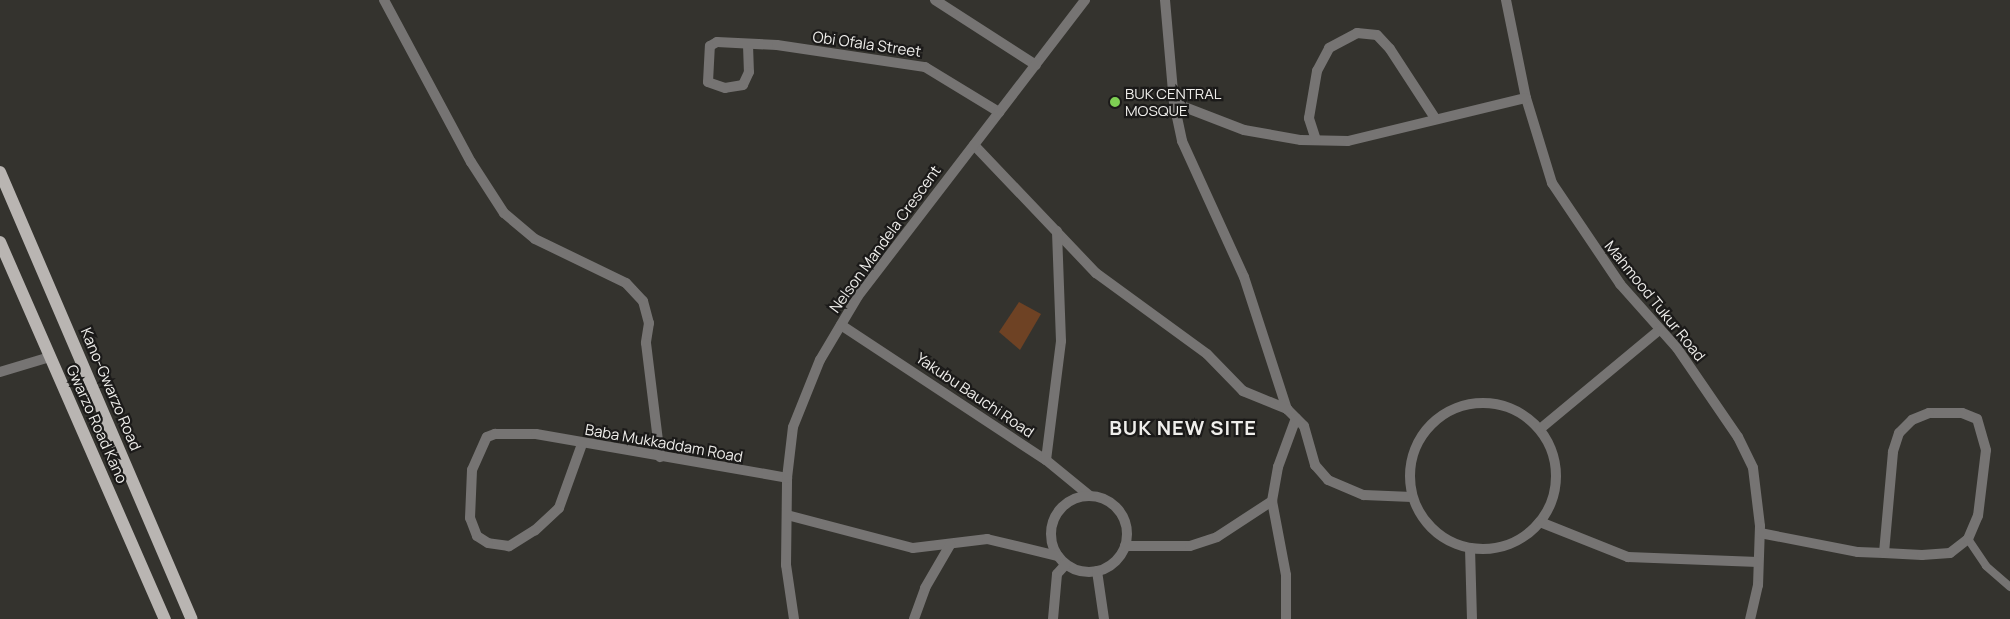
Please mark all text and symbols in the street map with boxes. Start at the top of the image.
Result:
street label: Obi Ofala Street [812,27,922,61]
place label: BUK CENTRAL MOSQUE [1125,84,1222,119]
marker: BUK CENTRAL MOSQUE [1109,96,1121,108]
street label: Nelson Mandela Crescent [826,162,944,316]
street label: Mahmood Tukur Road [1601,237,1709,365]
street label: Kano-Gwarzo Road [77,325,145,453]
street label: Yakubu Bauchi Road [913,349,1037,441]
street label: Gwarzo Road Kano [63,362,131,486]
district label: BUK NEW SITE [1107,415,1259,439]
street label: Baba Mukkaddam Road [584,420,744,466]

